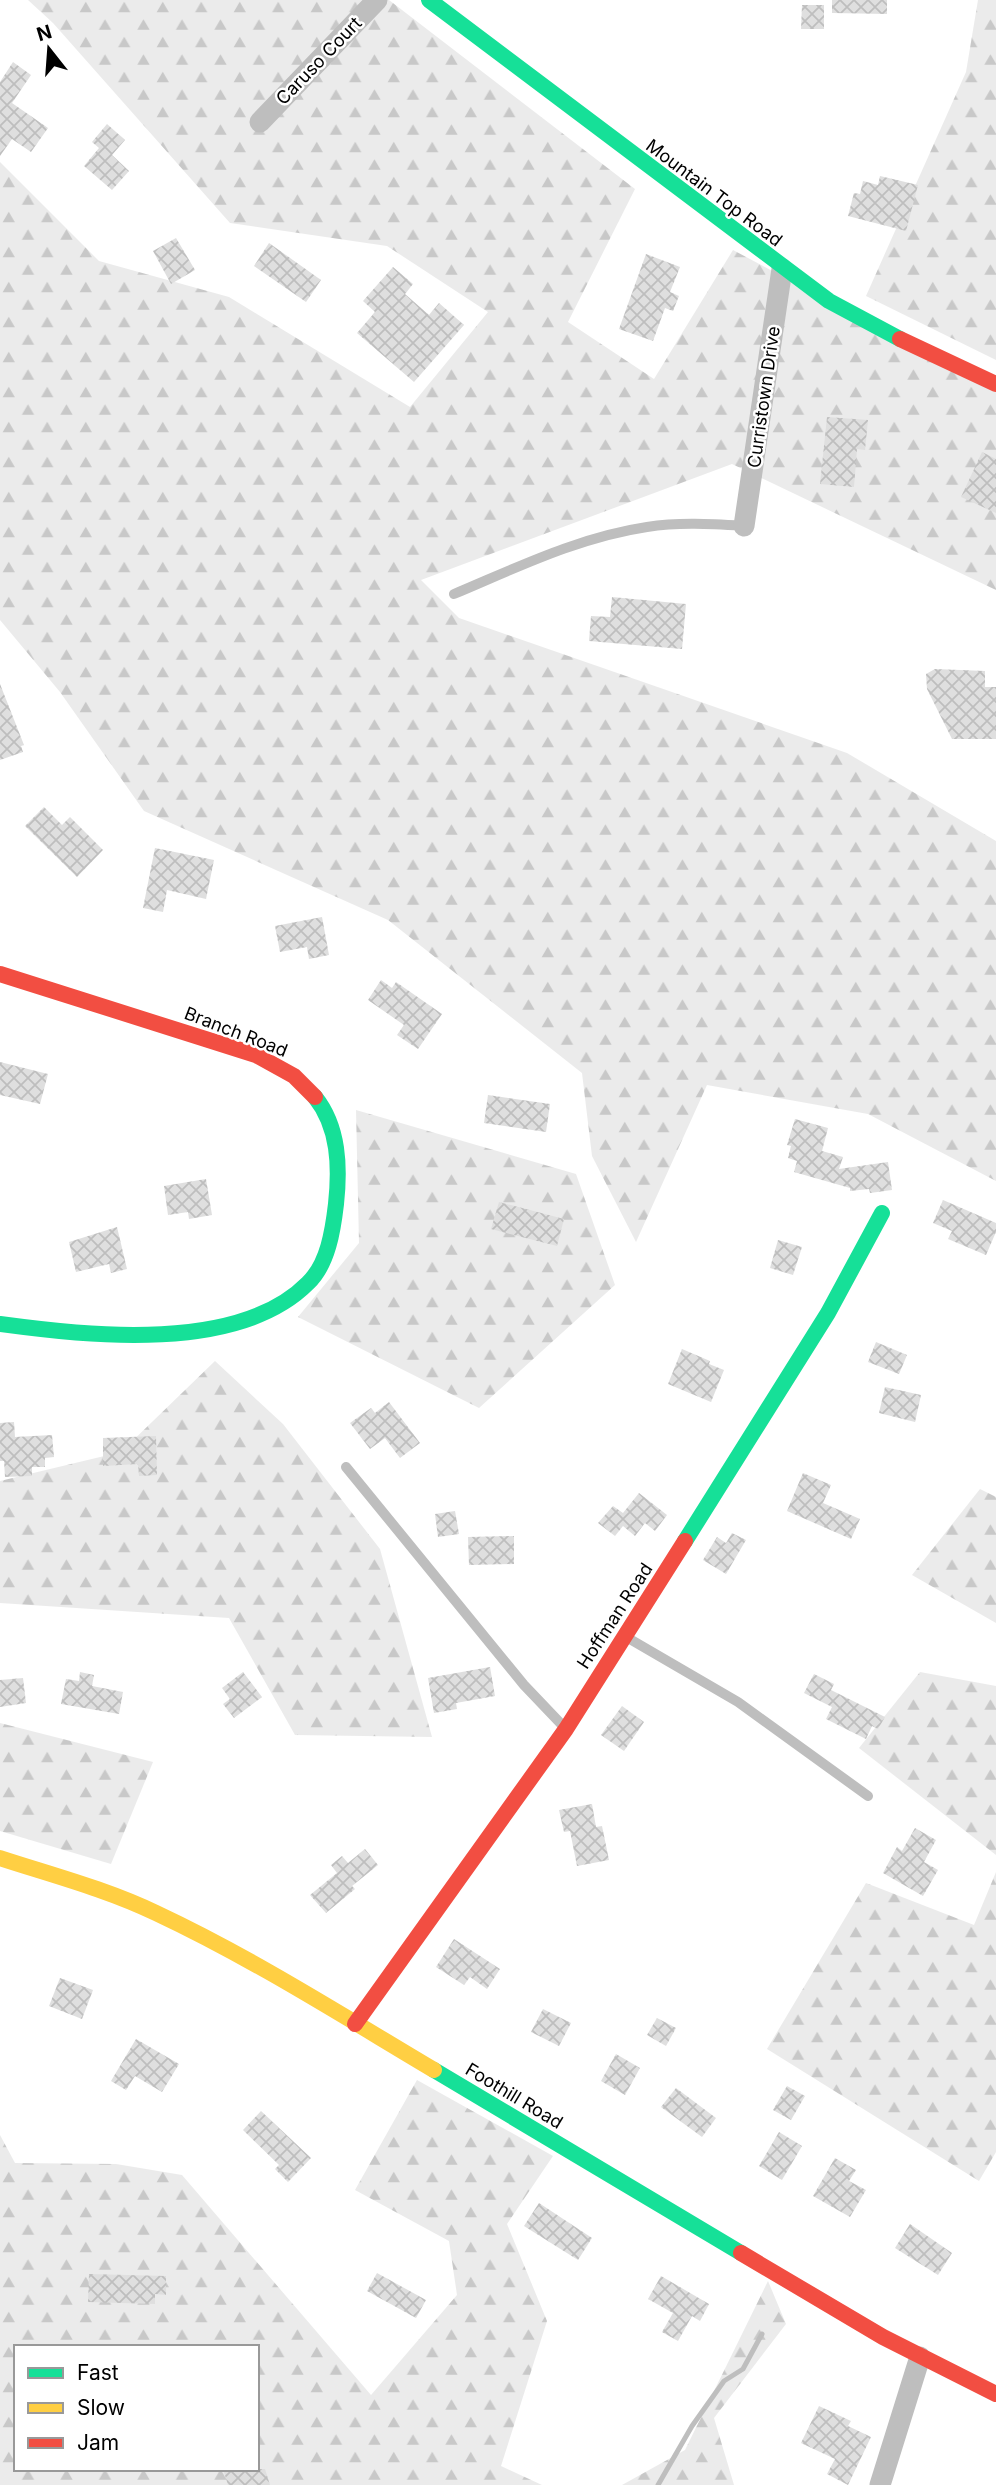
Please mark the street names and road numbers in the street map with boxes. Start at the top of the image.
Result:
street label: Caruso Court [272,12,366,109]
street label: Mountain Top Road [642,135,787,251]
street label: Curristown Drive [743,325,784,469]
street label: Branch Road [182,1002,291,1061]
street label: Hoffman Road [573,1559,657,1673]
street label: Foothill Road [462,2058,567,2133]

